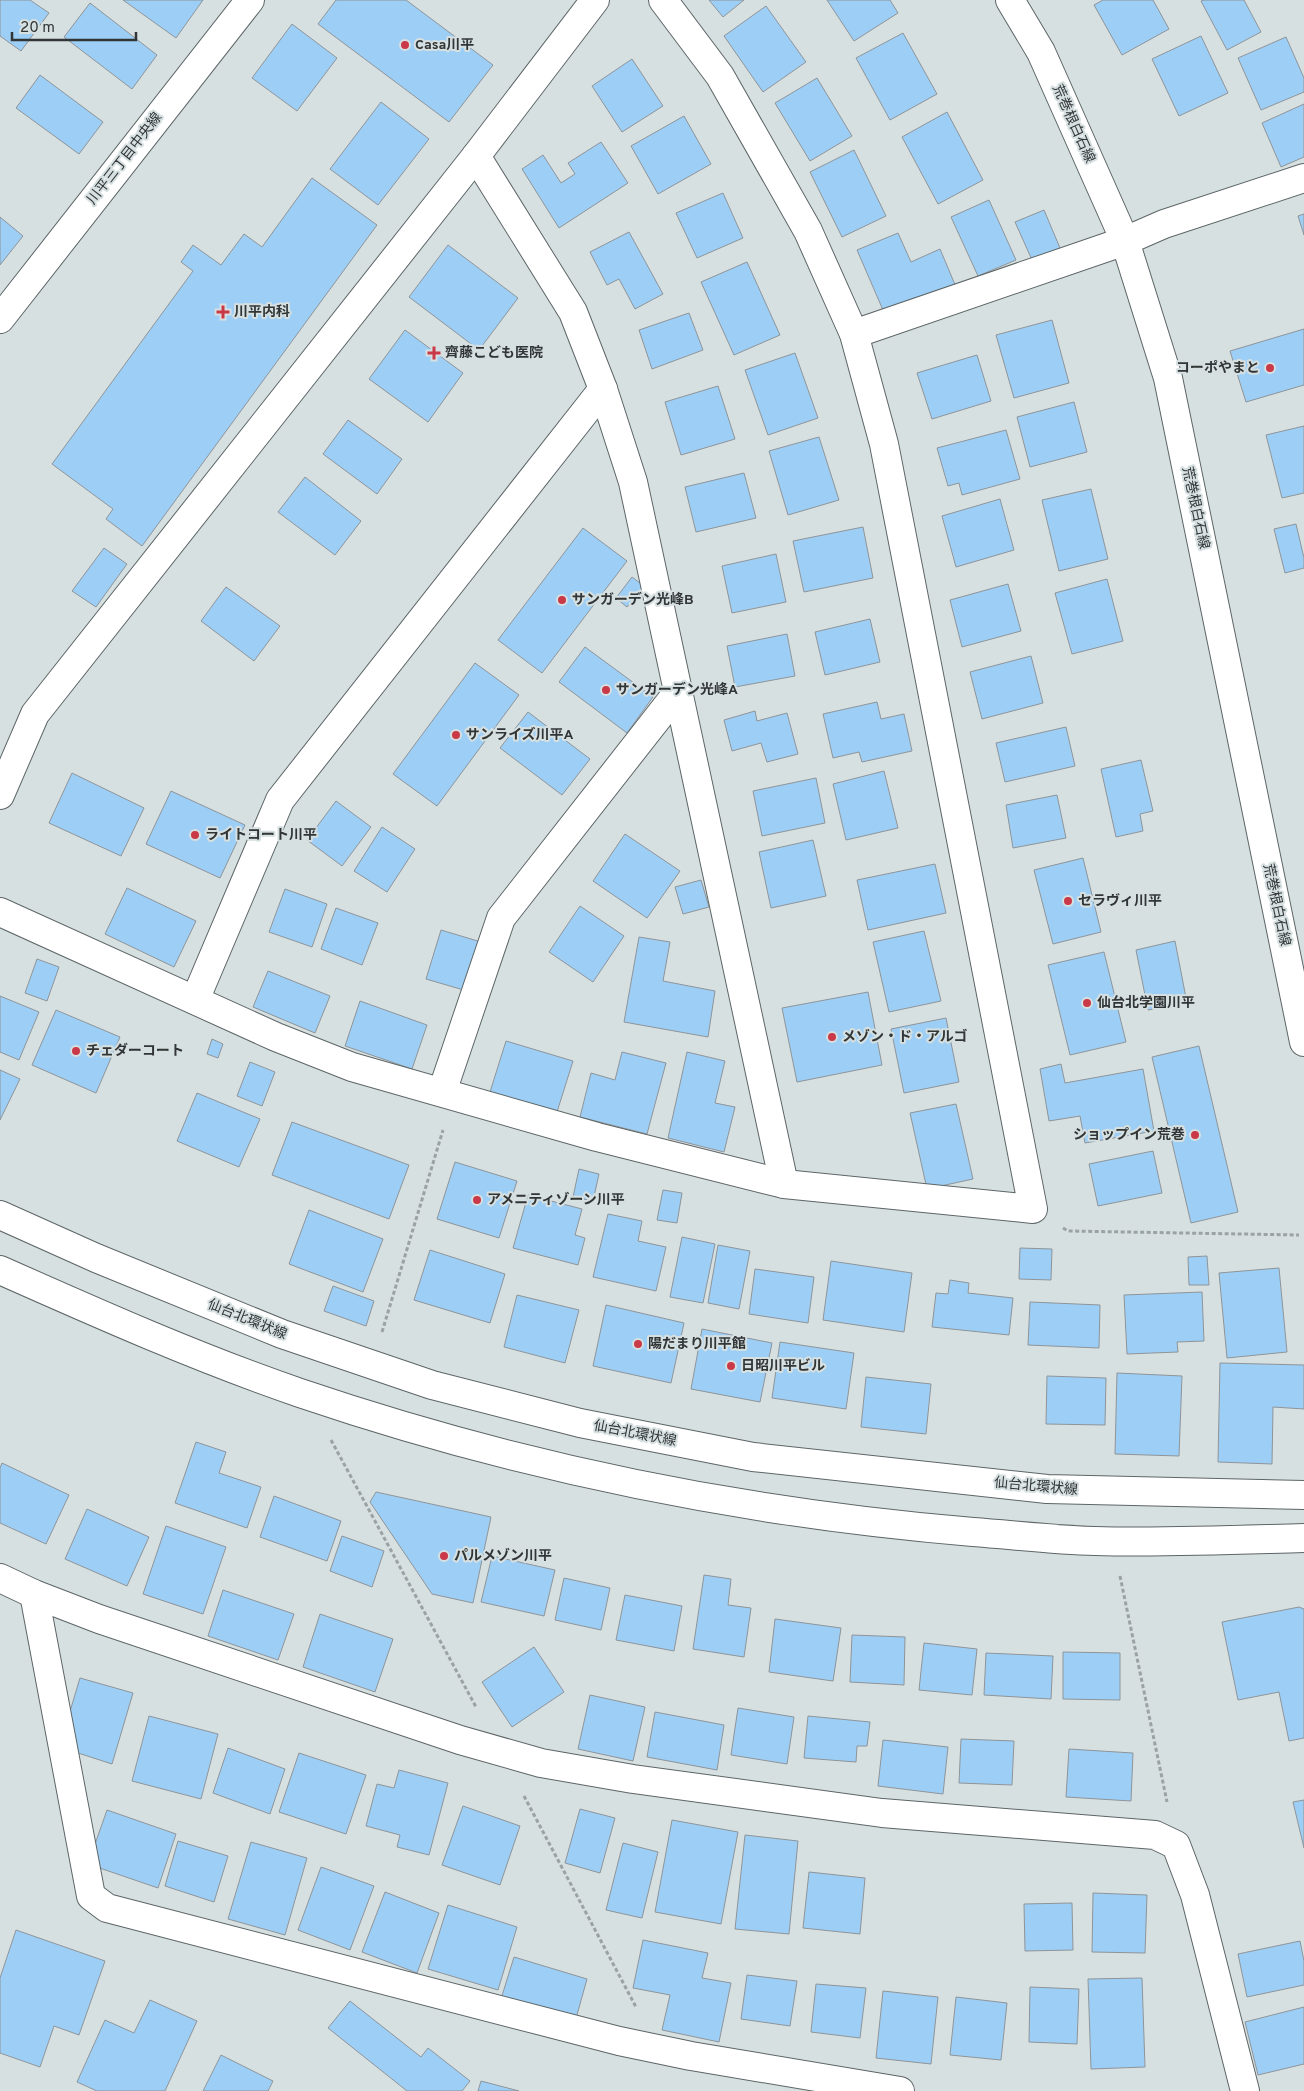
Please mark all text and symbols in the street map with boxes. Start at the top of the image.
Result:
scale bar [12,10,136,42]
text: 20 m [20,19,55,38]
place label: Casa川平 [415,37,474,54]
marker: Casa川平 [399,39,411,51]
street label: 荒巻根白石線 [1048,82,1098,166]
street label: 川平三丁目中央線 [84,110,166,208]
place label: 川平内科 [234,304,290,321]
marker: 川平内科 [216,305,230,319]
place label: 齊藤こども医院 [445,345,543,362]
marker: 齊藤こども医院 [427,346,441,360]
place label: コーポやまと [1176,360,1260,377]
marker: コーポやまと [1264,362,1276,374]
street label: 荒巻根白石線 [1178,465,1212,551]
place label: サンガーデン光峰B [572,591,694,609]
marker: サンガーデン光峰B [556,594,568,606]
place label: サンガーデン光峰A [616,681,738,699]
marker: サンガーデン光峰A [600,684,612,696]
place label: サンライズ川平A [466,726,574,744]
marker: サンライズ川平A [450,729,462,741]
place label: ライトコート川平 [205,827,317,844]
marker: ライトコート川平 [189,829,201,841]
street label: 荒巻根白石線 [1259,862,1293,948]
place label: セラヴィ川平 [1078,893,1162,910]
marker: セラヴィ川平 [1062,895,1074,907]
place label: 仙台北学園川平 [1097,995,1195,1012]
marker: 仙台北学園川平 [1081,997,1093,1009]
place label: メゾン・ド・アルゴ [842,1028,968,1046]
marker: メゾン・ド・アルゴ [826,1031,838,1043]
place label: チェダーコート [86,1042,184,1060]
marker: チェダーコート [70,1045,82,1057]
place label: ショップイン荒巻 [1073,1126,1185,1144]
marker: ショップイン荒巻 [1189,1129,1201,1141]
place label: アメニティゾーン川平 [487,1191,625,1209]
marker: アメニティゾーン川平 [471,1194,483,1206]
street label: 仙台北環状線 [205,1295,290,1344]
place label: 陽だまり川平館 [648,1336,746,1353]
marker: 陽だまり川平館 [632,1338,644,1350]
place label: 日昭川平ビル [741,1358,825,1375]
marker: 日昭川平ビル [725,1360,737,1372]
street label: 仙台北環状線 [592,1417,678,1450]
street label: 仙台北環状線 [993,1474,1079,1499]
place label: パルメゾン川平 [454,1547,552,1565]
marker: パルメゾン川平 [438,1550,450,1562]

